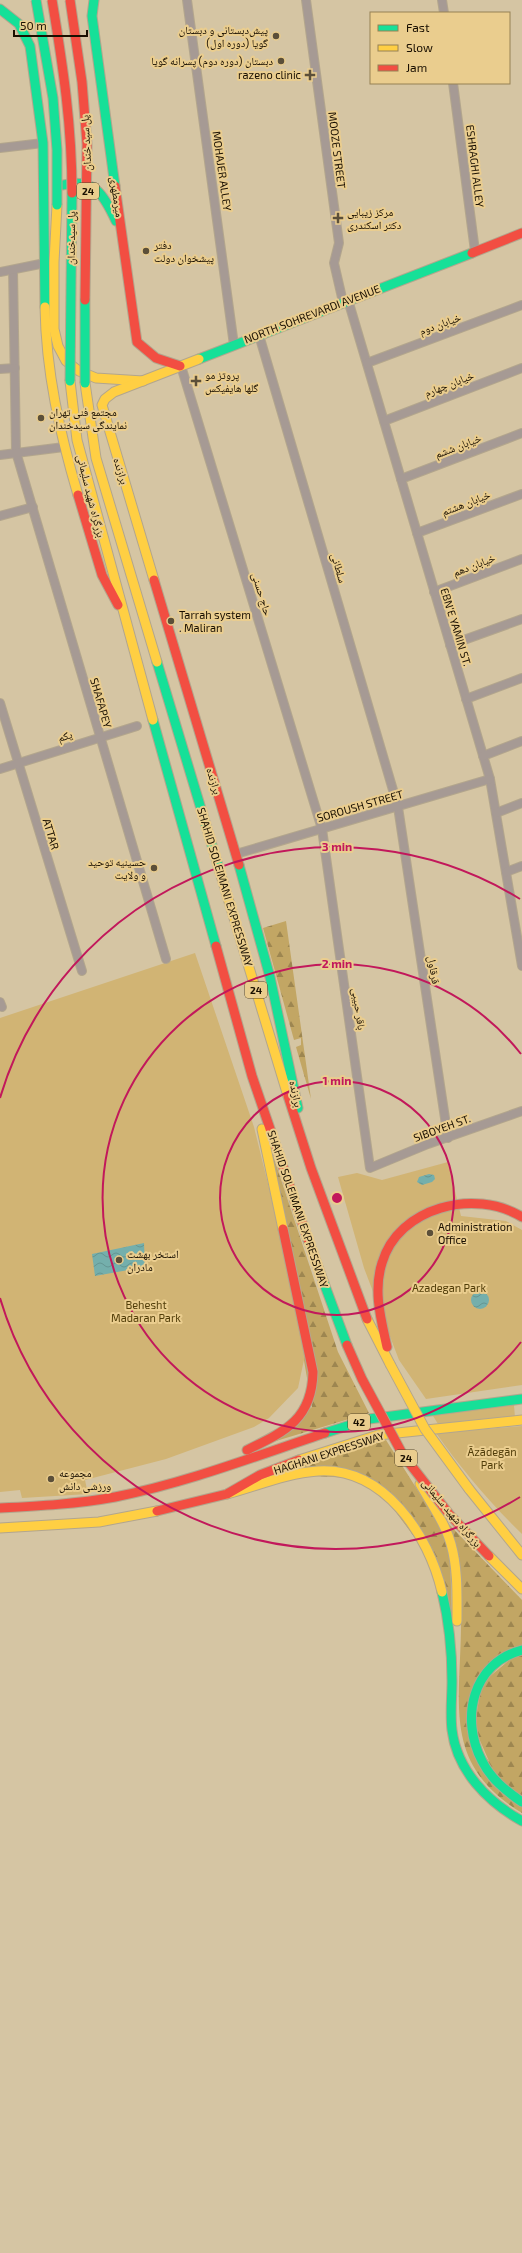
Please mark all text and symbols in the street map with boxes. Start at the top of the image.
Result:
scale bar [14,12,87,38]
legend [370,12,510,84]
text: 50 m [20,18,47,32]
text: Fast [406,20,430,34]
place label: پیش‌دبستانی و دبستان (دوره اول) گویا [179,23,268,50]
marker: پیش‌دبستانی و دبستان (دوره اول) گویا [271,31,281,41]
text: Slow [406,40,433,54]
place label: دبستان (دوره دوم) پسرانه گویا [151,54,273,68]
marker: دبستان (دوره دوم) پسرانه گویا [276,56,286,66]
text: Jam [406,60,427,74]
place label: razeno clinic [238,68,301,81]
marker: razeno clinic [304,69,316,81]
street label: MOOZE STREET [326,111,349,190]
street label: پل سید خندان [78,114,95,171]
street label: ESHRAGHI ALLEY [464,124,487,209]
street label: MOHAJER ALLEY [210,130,235,212]
street label: میرمطهری [107,176,127,218]
road number: 24 [77,183,99,199]
place label: مرکز زیبایی دکتر اسکندری [347,205,402,232]
street label: پل سیدخندان [64,211,79,265]
marker: مرکز زیبایی دکتر اسکندری [332,212,344,224]
place label: دفتر پیشخوان دولت [153,238,214,265]
marker: دفتر پیشخوان دولت [141,246,151,256]
street label: NORTH SOHREVARDI AVENUE [242,282,382,346]
street label: خیابان دوم [417,310,463,338]
place label: پروتز مو گلها هایفیکس [205,368,259,395]
street label: خیابان چهارم [422,368,476,400]
marker: پروتز مو گلها هایفیکس [190,375,202,387]
place label: مجتمع فنی تهران نمایندگی سیدخندان [49,405,127,432]
marker: مجتمع فنی تهران نمایندگی سیدخندان [36,413,46,423]
street label: خیابان ششم [433,431,484,462]
street label: بزرگراه شهید سلیمانی [74,453,108,539]
street label: برازنده [111,456,132,486]
street label: خیابان هشتم [440,487,493,520]
street label: خیابان دهم [451,551,498,580]
street label: سلطانی [328,552,350,584]
street label: حاج حسنی [249,571,275,617]
street label: EBN'E YAMIN ST. [438,586,475,668]
place label: Tarrah system . Maliran [179,608,251,634]
marker: Tarrah system . Maliran [166,616,176,626]
street label: SHAFAPEY [88,676,115,730]
street label: یکم [56,727,75,746]
street label: برازنده [204,766,225,796]
street label: SOROUSH STREET [315,787,405,824]
street label: SHAHID SOLEIMANI EXPRESSWAY [195,806,256,969]
street label: ATTAR [41,817,62,851]
text: 3 min [322,839,352,853]
place label: حسینیه توحید و ولایت [88,855,146,881]
marker: حسینیه توحید و ولایت [149,863,159,873]
street label: قرقاول [425,955,443,985]
text: 2 min [322,956,352,970]
road number: 24 [245,982,267,998]
street label: باقر حبیبی [349,987,369,1031]
text: 1 min [323,1073,351,1087]
street label: برازنده [287,1079,306,1109]
street label: SIBOYEH ST. [412,1111,472,1144]
street label: SHAHID SOLEIMANI EXPRESSWAY [265,1128,332,1290]
centre of rings [330,1191,344,1205]
place label: Administration Office [438,1220,512,1246]
marker: Administration Office [425,1228,435,1238]
place label: استخر بهشت مادران [127,1247,179,1274]
marker: استخر بهشت مادران [114,1255,124,1265]
park label: Azadegan Park [412,1281,486,1294]
park label: Behesht Madaran Park [111,1298,181,1324]
road number: 42 [348,1414,370,1430]
street label: HAGHANI EXPRESSWAY [272,1428,387,1477]
park label: Āzādegān Park [467,1445,517,1471]
road number: 24 [395,1450,417,1466]
place label: مجموعه ورزشی دانش [59,1466,111,1493]
marker: مجموعه ورزشی دانش [46,1474,56,1484]
street label: بزرگراه شهید سلیمانی [419,1476,485,1550]

